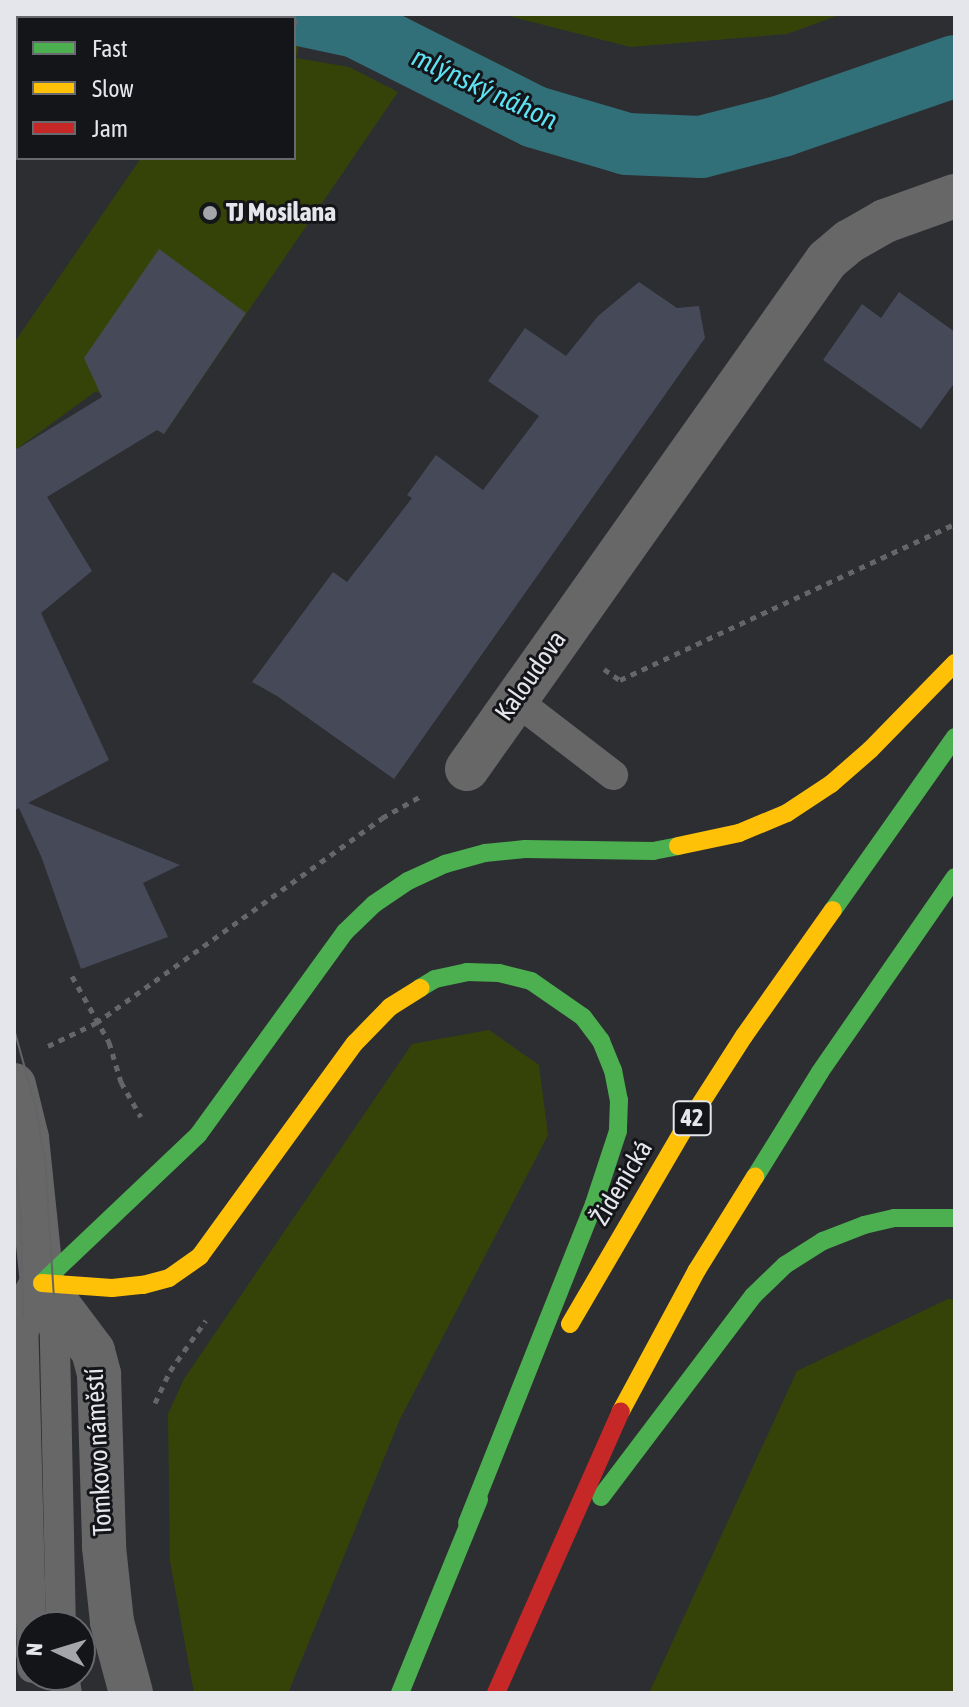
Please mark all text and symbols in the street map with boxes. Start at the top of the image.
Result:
legend [16,16,296,160]
text: Fast [92,35,128,62]
water label: mlýnský náhon [407,40,563,136]
text: Slow [92,75,134,102]
text: Jam [92,115,128,142]
place label: TJ Mosilana [226,197,336,229]
marker: TJ Mosilana [201,204,219,222]
street label: Kaloudova [489,625,573,727]
road number: 42 [672,1098,712,1138]
street label: Židenická [585,1135,659,1231]
street label: Tomkovo náměstí [79,1367,119,1537]
north arrow [16,1611,96,1691]
text: N [21,1642,47,1657]

